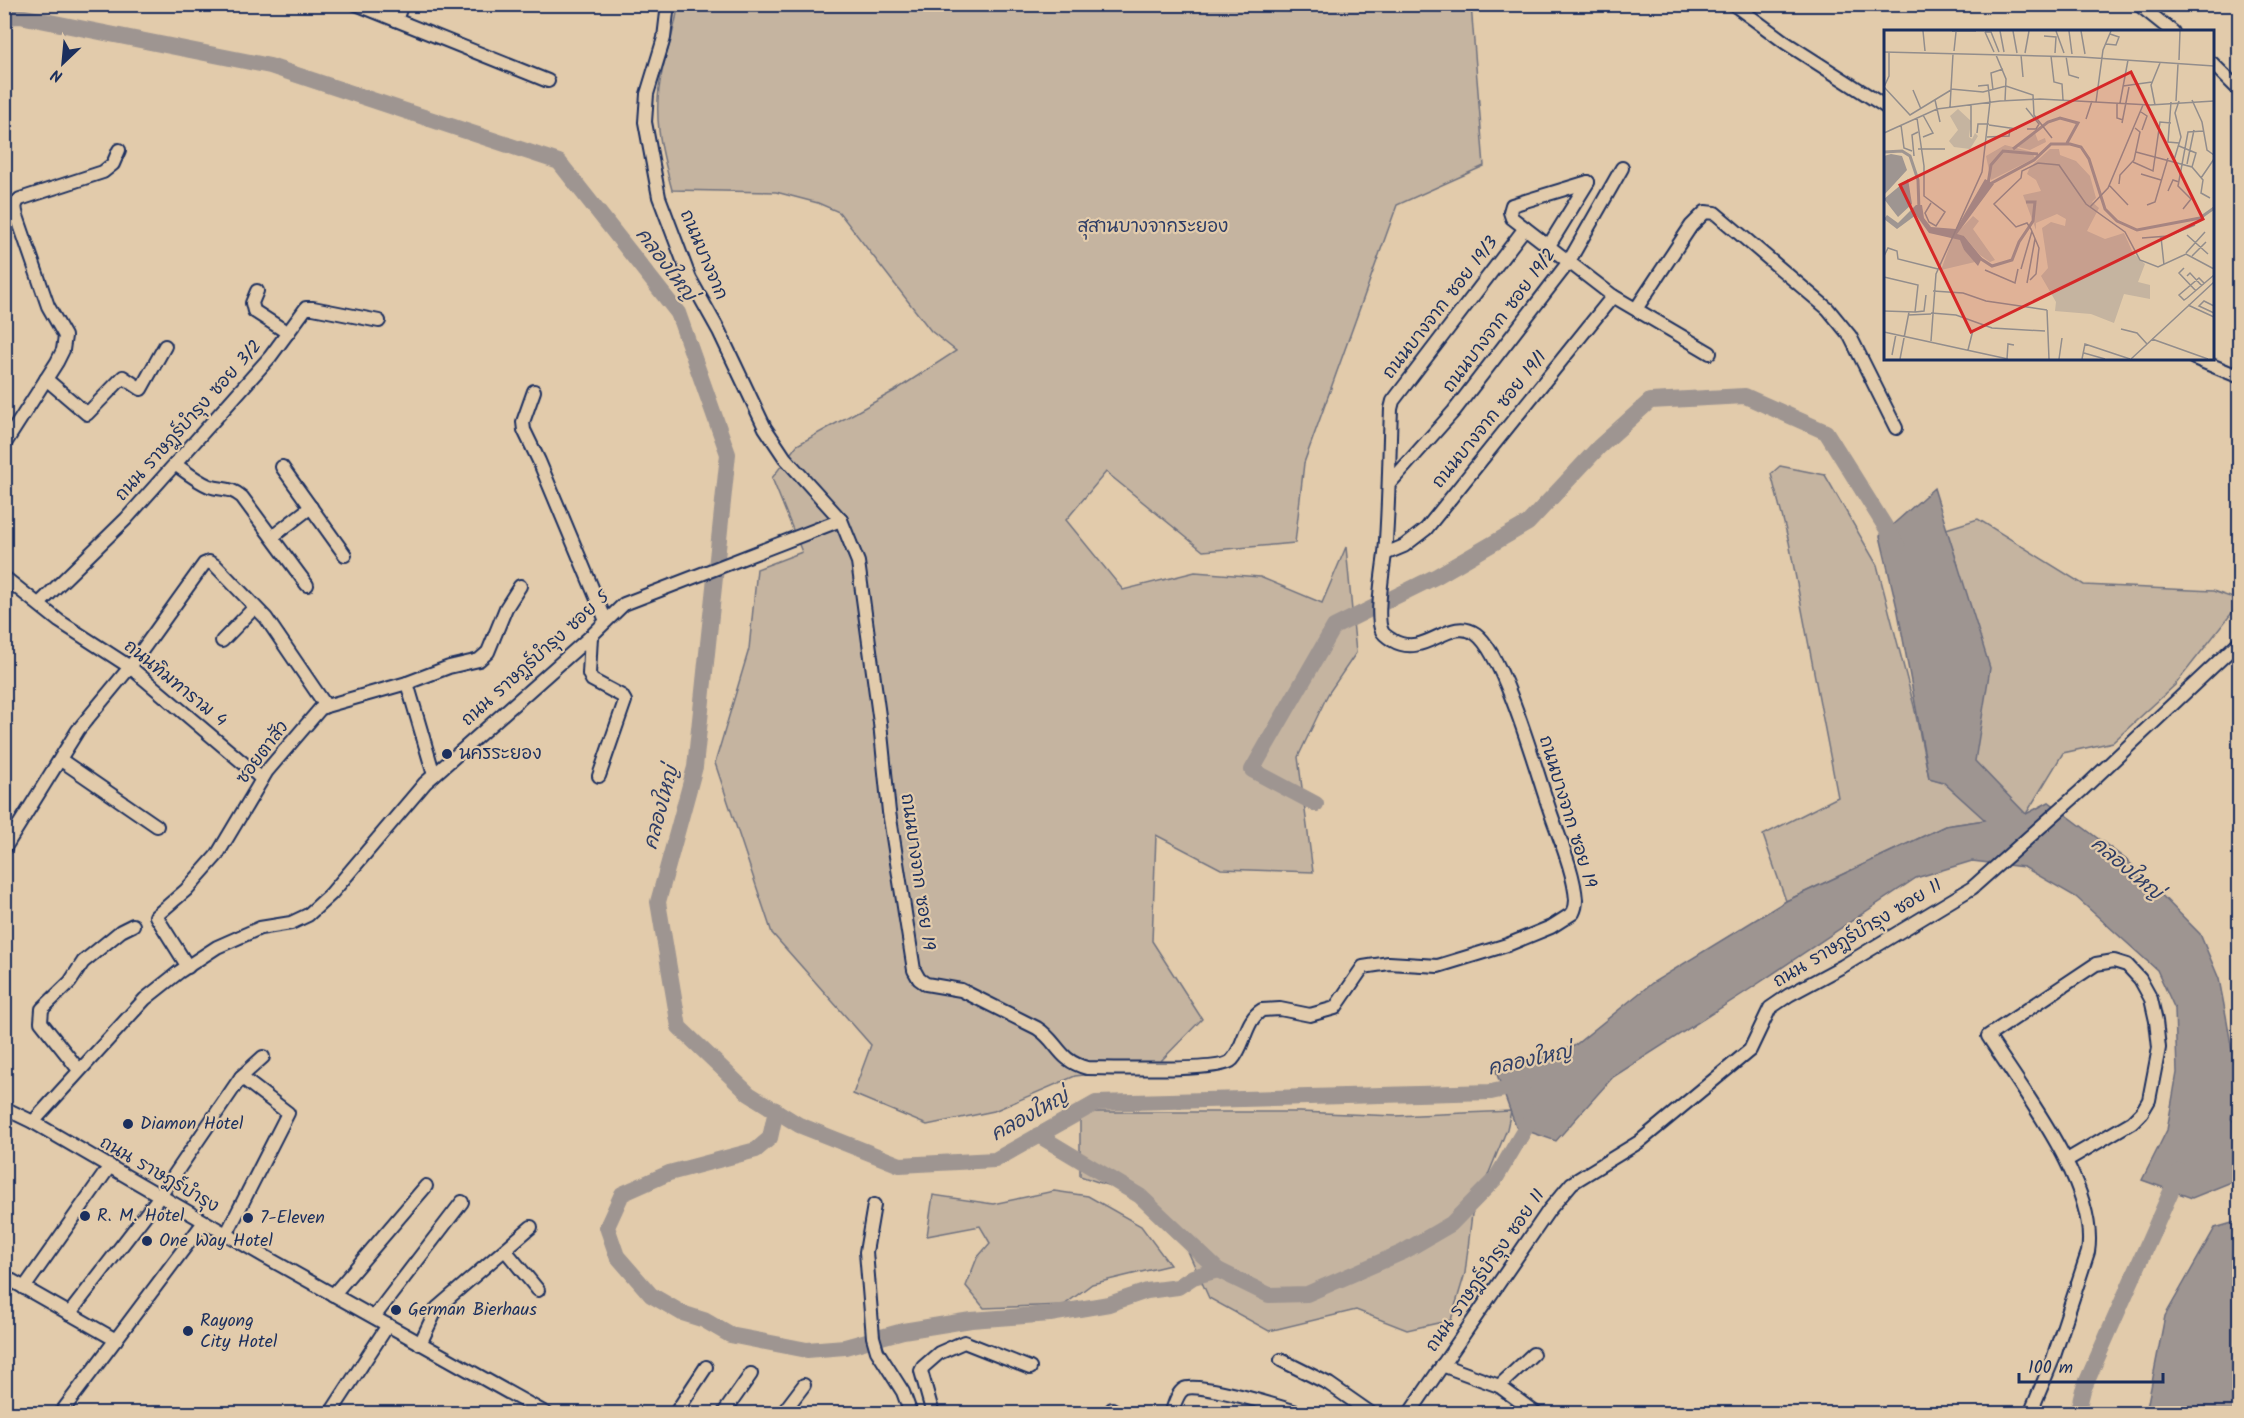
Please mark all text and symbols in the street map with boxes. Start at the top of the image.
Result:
inset map [1884,30,2214,360]
north arrow [33,33,93,93]
text: N [47,62,67,89]
street label: ถนนบางจาก [671,205,735,305]
park label: สุสานบางจากระยอง [1078,213,1228,242]
water label: คลองใหญ่ [627,221,706,312]
street label: ถนนบางจาก ซอย 19/3 [1376,230,1506,386]
street label: ถนนบางจาก ซอย 19/2 [1436,242,1564,400]
street label: ถนน ราษฎร์บำรุง ซอย 3/2 [108,334,270,508]
street label: ถนนบางจาก ซอย 19/1 [1425,345,1555,495]
street label: ถนน ราษฎร์บำรุง ซอย 5 [455,583,618,734]
street label: ถนนทิมทาราม 4 [117,633,233,735]
street label: ซอยตาสัว [229,715,297,791]
street label: ถนนบางจาก ซอย 19 [1530,732,1604,892]
place label: นครระยอง [459,740,542,769]
marker: นครระยอง [440,747,454,761]
water label: คลองใหญ่ [636,759,690,853]
street label: ถนนบางจาก ซอย 19 [892,792,942,953]
water label: คลองใหญ่ [2083,829,2172,911]
street label: ถนน ราษฎร์บำรุง ซอย 11 [1768,872,1948,996]
water label: คลองใหญ่ [1485,1036,1579,1086]
water label: คลองใหญ่ [985,1079,1079,1151]
place label: Diamon Hotel [140,1110,244,1139]
marker: Diamon Hotel [121,1117,135,1131]
street label: ถนน ราษฎร์บำรุง [94,1129,224,1221]
street label: ถนน ราษฎร์บำรุง ซอย 11 [1419,1184,1553,1358]
place label: R. M. Hotel [97,1202,185,1231]
place label: 7-Eleven [260,1204,325,1233]
marker: R. M. Hotel [78,1209,92,1223]
marker: 7-Eleven [241,1211,255,1225]
place label: One Way Hotel [159,1227,273,1256]
marker: One Way Hotel [140,1234,154,1248]
place label: German Bierhaus [408,1296,537,1325]
marker: German Bierhaus [389,1303,403,1317]
place label: Rayong City Hotel [200,1307,278,1357]
marker: Rayong City Hotel [181,1324,195,1338]
scale bar [2019,1346,2163,1384]
text: 100 m [2028,1354,2073,1383]

